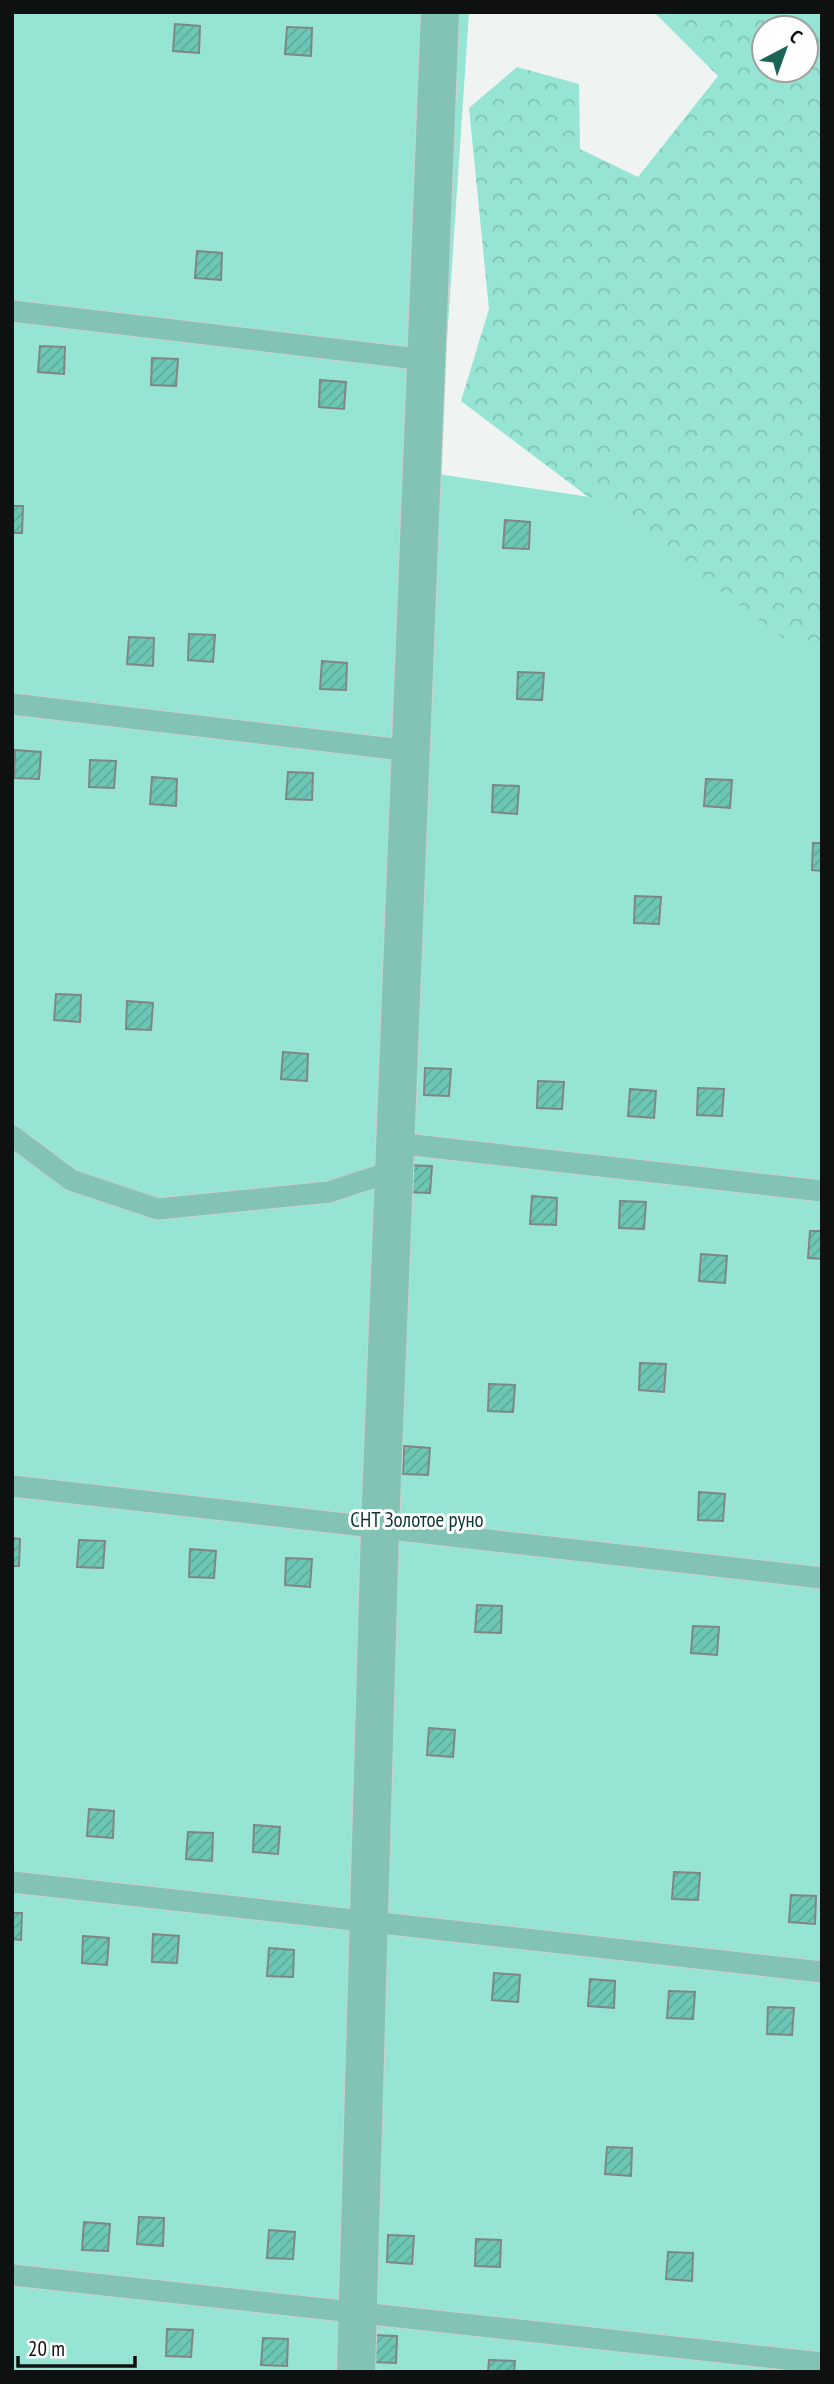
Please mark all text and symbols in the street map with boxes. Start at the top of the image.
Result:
north arrow [750,14,820,84]
text: С [785,24,808,48]
park label: СНТ Золотое руно [350,1506,484,1533]
scale bar [18,2324,135,2368]
text: 20 m [28,2335,65,2362]

